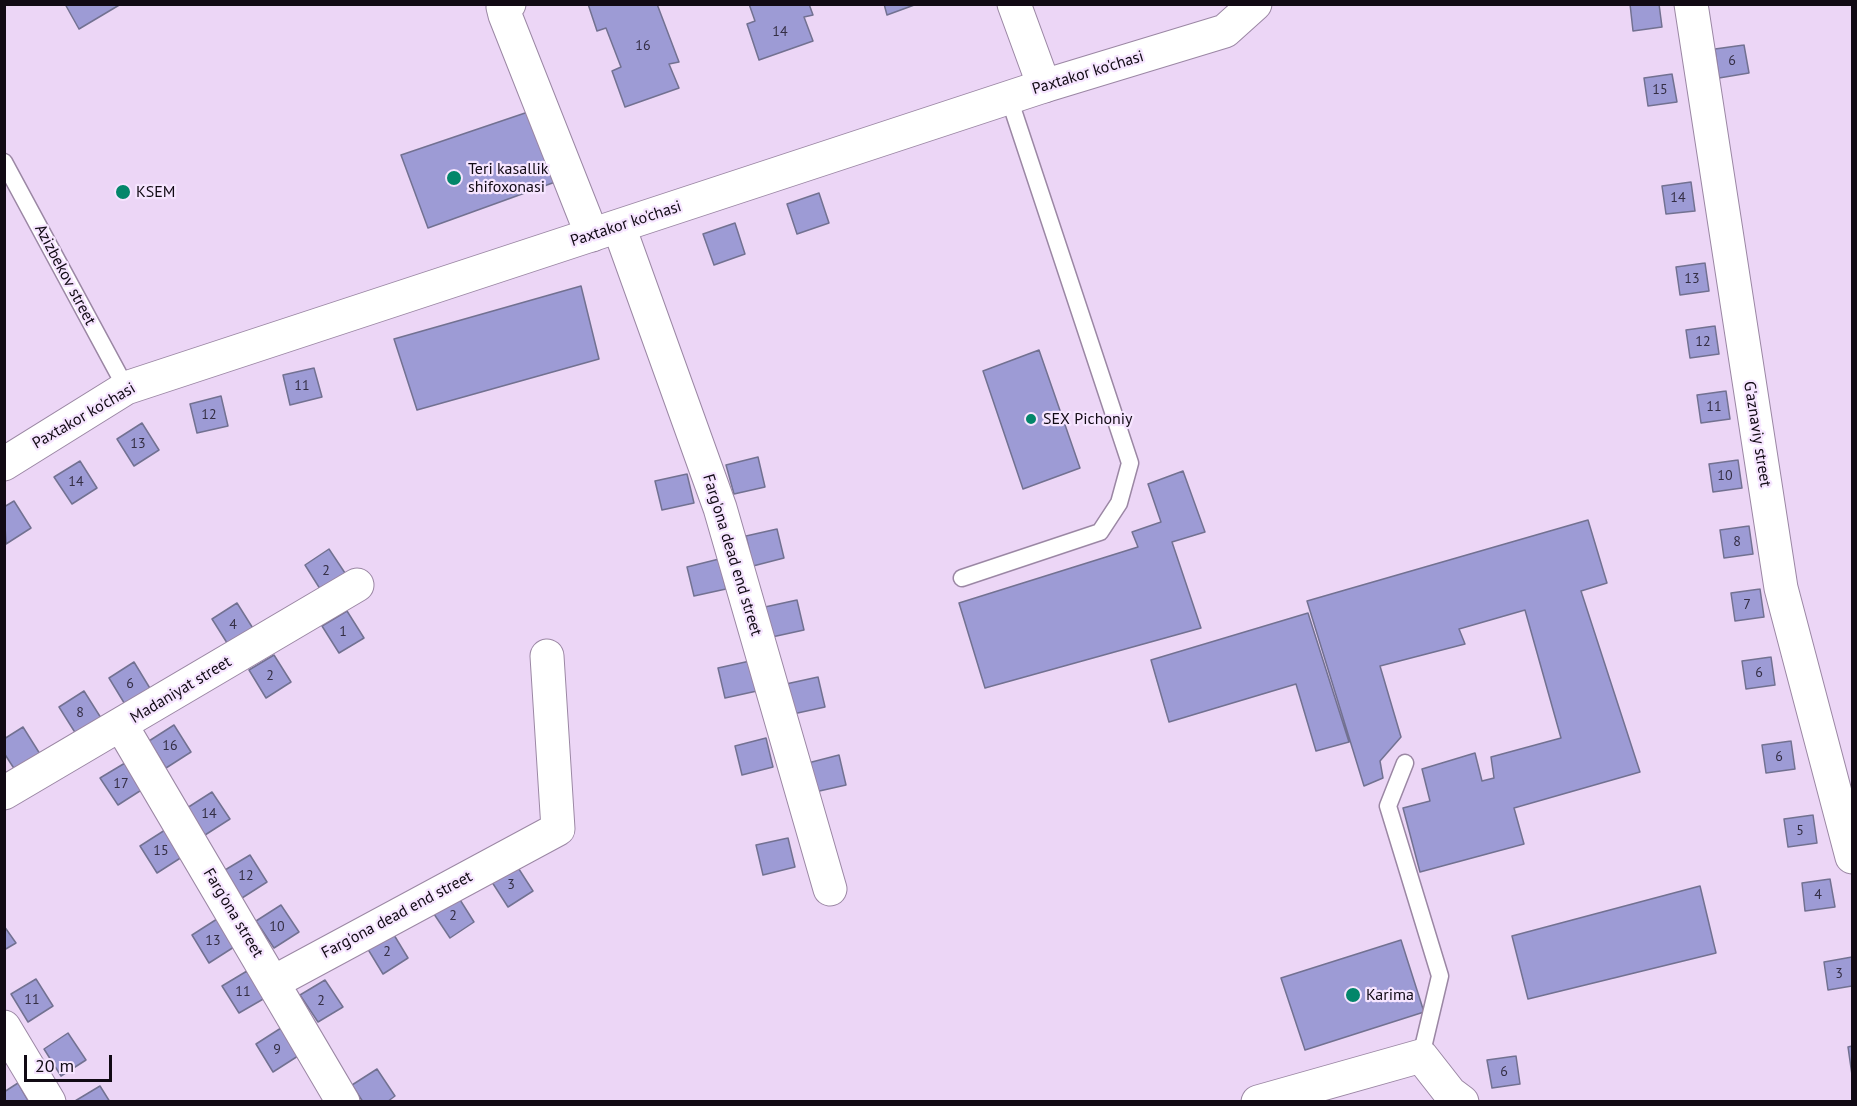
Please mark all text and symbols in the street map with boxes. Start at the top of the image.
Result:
house number: 14 [772,24,788,40]
house number: 16 [635,38,651,54]
street label: Paxtakor ko'chasi [1030,47,1146,99]
house number: 6 [1728,53,1736,69]
house number: 15 [1652,82,1668,98]
place label: Teri kasallik shifoxonasi [468,159,549,197]
marker: Teri kasallik shifoxonasi [445,169,463,187]
place label: KSEM [136,182,175,202]
marker: KSEM [114,183,132,201]
house number: 14 [1670,190,1686,206]
street label: Paxtakor ko'chasi [568,197,684,251]
street label: Azizbekov street [30,221,100,329]
house number: 13 [1684,271,1700,287]
house number: 12 [1695,334,1711,350]
house number: 11 [294,378,310,394]
street label: Paxtakor ko'chasi [29,379,139,453]
street label: G'aznaviy street [1739,380,1775,488]
house number: 11 [1706,399,1722,415]
house number: 12 [201,407,217,423]
place label: SEX Pichoniy [1043,409,1133,429]
marker: SEX Pichoniy [1024,412,1038,426]
house number: 13 [130,436,146,452]
house number: 10 [1717,468,1733,484]
street label: Farg'ona dead end street [698,472,766,638]
house number: 14 [68,474,84,490]
house number: 8 [1733,534,1741,550]
house number: 2 [322,563,330,579]
house number: 7 [1743,597,1751,613]
house number: 4 [229,617,237,633]
house number: 1 [339,624,347,640]
street label: Madaniyat street [127,652,235,728]
house number: 6 [1755,665,1763,681]
house number: 2 [266,668,274,684]
house number: 6 [126,676,134,692]
house number: 8 [76,705,84,721]
house number: 16 [162,738,178,754]
house number: 6 [1775,749,1783,765]
house number: 17 [113,776,129,792]
house number: 14 [201,806,217,822]
house number: 5 [1796,823,1804,839]
house number: 15 [153,843,169,859]
street label: Farg'ona street [199,865,267,961]
street label: Farg'ona dead end street [318,867,476,963]
house number: 12 [238,868,254,884]
house number: 3 [507,877,515,893]
house number: 4 [1814,887,1822,903]
house number: 2 [449,908,457,924]
house number: 10 [269,919,285,935]
house number: 13 [205,933,221,949]
house number: 2 [383,944,391,960]
house number: 3 [1835,966,1843,982]
house number: 11 [235,984,251,1000]
place label: Karima [1366,985,1414,1005]
marker: Karima [1344,986,1362,1004]
house number: 11 [24,992,40,1008]
house number: 2 [317,993,325,1009]
house number: 9 [273,1042,281,1058]
scale bar [27,1043,116,1081]
text: 20 m [35,1054,74,1077]
house number: 6 [1500,1064,1508,1080]

